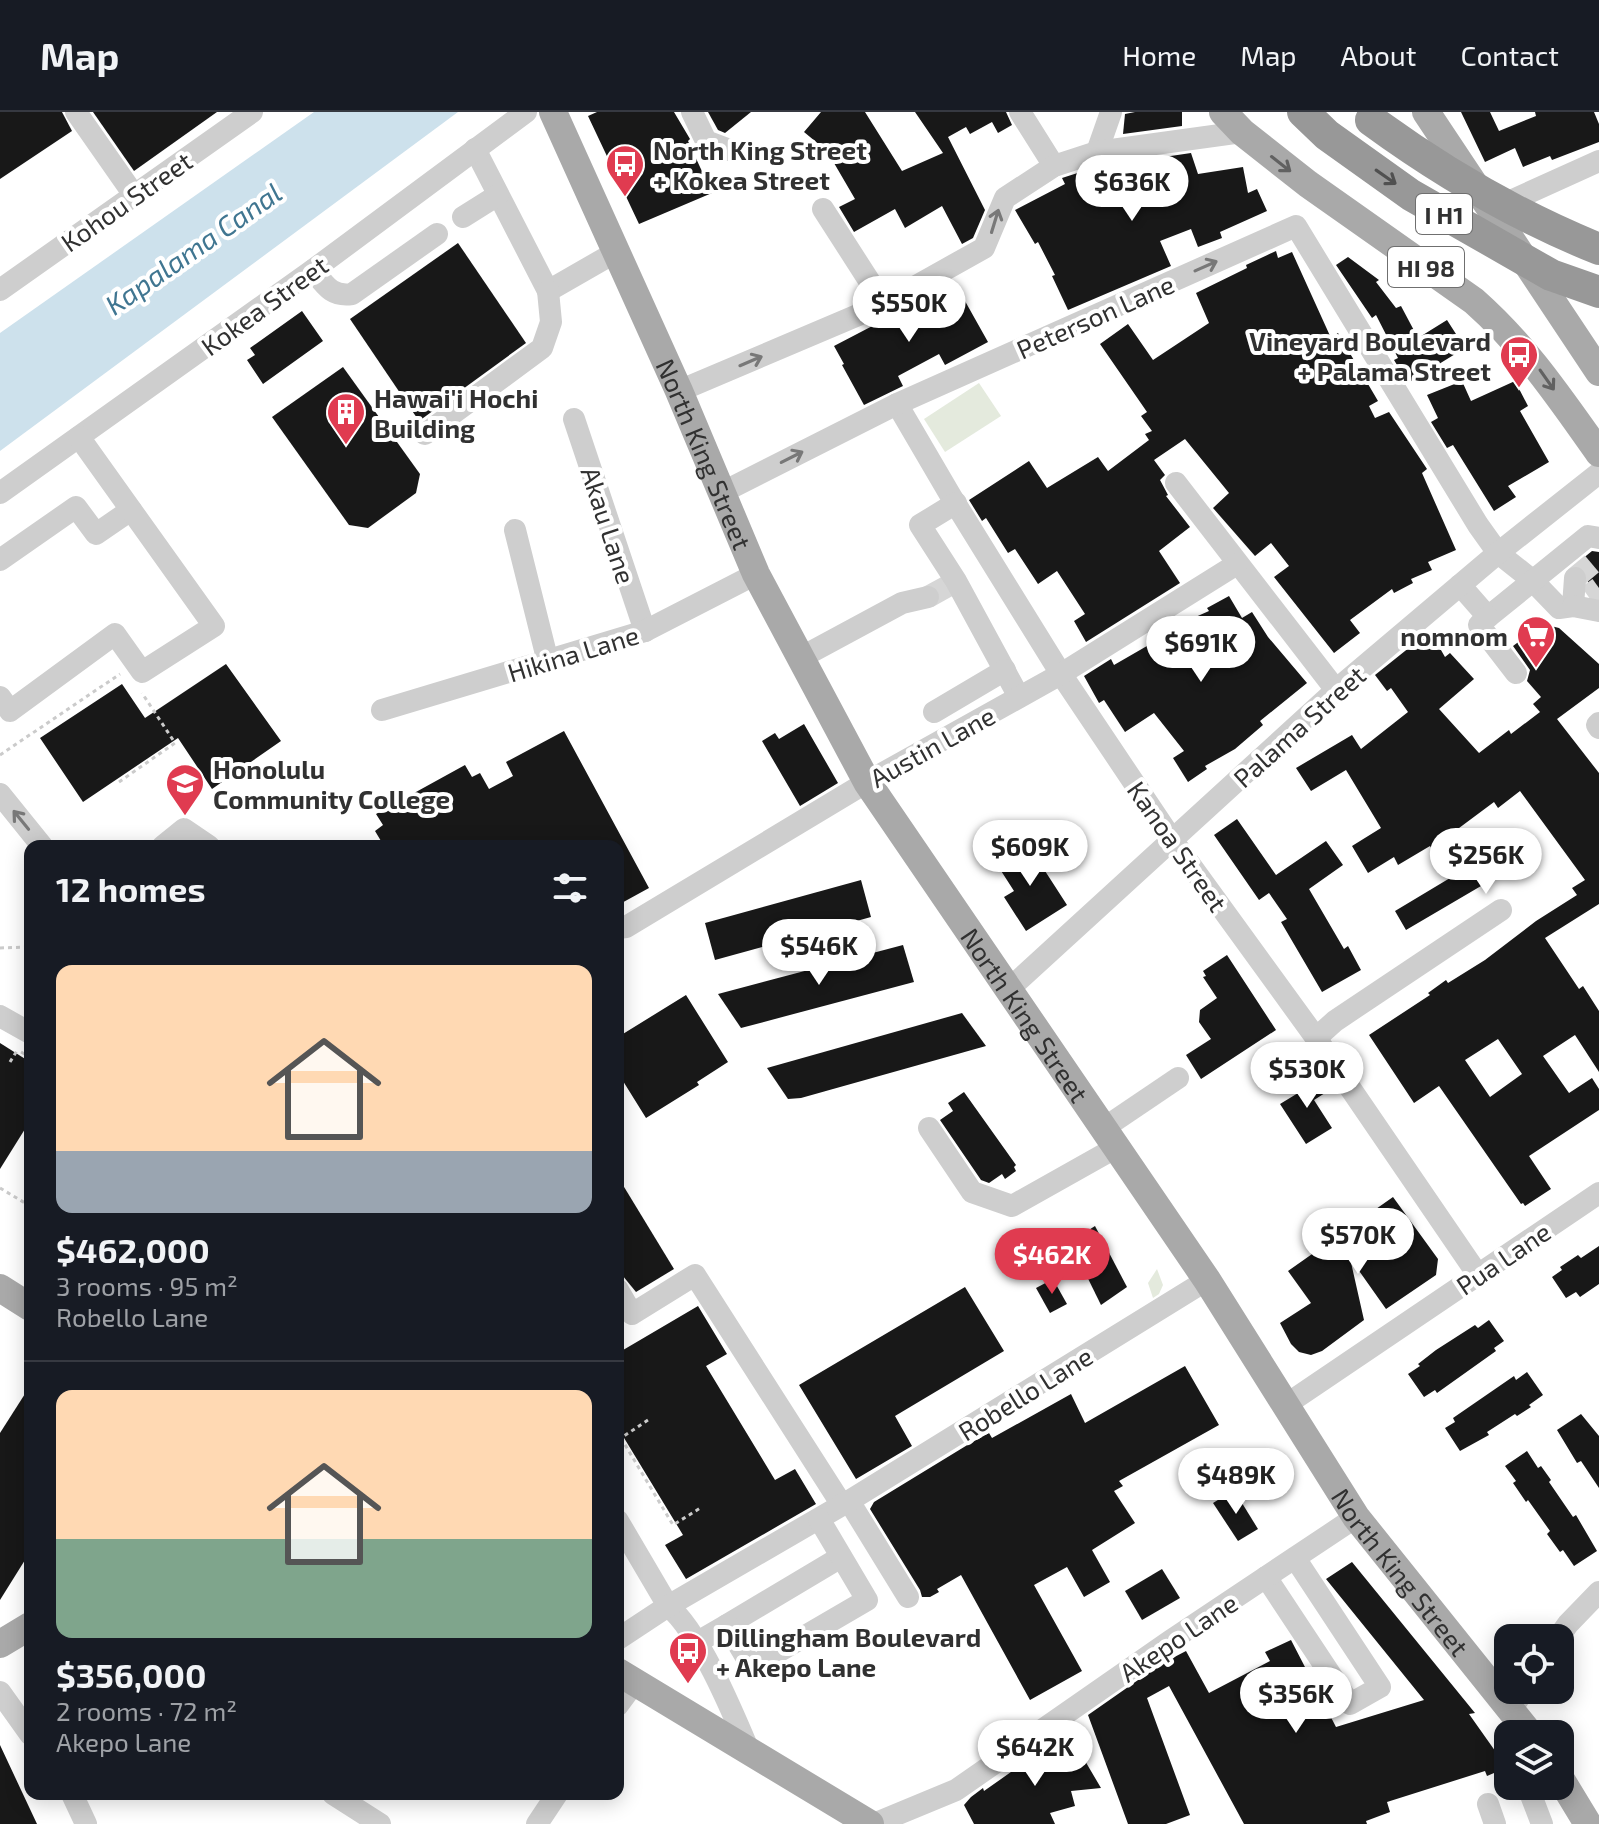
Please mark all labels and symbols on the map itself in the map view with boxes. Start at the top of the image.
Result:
place label: North King Street + Kokea Street [653,134,867,195]
bus stop icon: North King Street + Kokea Street [604,143,646,198]
street label: Kohou Street [55,145,197,257]
pin: $636K [1076,155,1188,223]
one-way arrow [1270,155,1291,172]
one-way arrow [1375,168,1396,185]
water label: Kapalama Canal [98,175,288,321]
road number: I H1 [1416,194,1472,234]
one-way arrow [988,209,1003,235]
road number: HI 98 [1388,247,1464,287]
street label: Kokea Street [195,249,333,361]
one-way arrow [1193,257,1218,272]
street label: Peterson Lane [1011,267,1179,365]
pin: $550K [853,276,965,344]
place label: Vineyard Boulevard + Palama Street [1249,325,1491,386]
bus stop icon: Vineyard Boulevard + Palama Street [1498,334,1540,389]
one-way arrow [739,353,763,368]
street label: North King Street [651,354,759,554]
one-way arrow [1539,368,1555,390]
place label: Hawai'i Hochi Building [374,382,538,443]
building icon: Hawai'i Hochi Building [325,391,367,446]
one-way arrow [780,448,804,464]
street label: Akau Lane [576,463,642,587]
supermarket icon: nomnom [1515,614,1557,669]
pin: $691K [1145,616,1257,684]
street label: Hikina Lane [504,618,642,688]
place label: nomnom [1400,620,1508,651]
street label: Palama Street [1227,659,1371,793]
street label: Austin Lane [864,699,1000,793]
place label: Honolulu Community College [213,753,450,815]
school or university icon: Honolulu Community College [164,762,206,817]
street label: Kanoa Street [1122,775,1234,917]
one-way arrow [12,810,30,831]
pin: $609K [974,820,1086,888]
pin: $256K [1430,828,1542,896]
pin: $546K [763,919,875,987]
street label: North King Street [955,922,1096,1108]
pin: $530K [1251,1042,1363,1110]
pin: $570K [1302,1208,1414,1276]
street label: Pua Lane [1450,1215,1556,1301]
pin: $462K [996,1228,1108,1296]
street label: Robello Lane [952,1340,1098,1446]
pin: $489K [1180,1448,1292,1516]
street label: North King Street [1326,1482,1476,1661]
street label: Akepo Lane [1113,1586,1243,1688]
place label: Dillingham Boulevard + Akepo Lane [716,1621,981,1682]
bus stop icon: Dillingham Boulevard + Akepo Lane [667,1630,709,1685]
pin: $356K [1240,1667,1352,1735]
pin: $642K [979,1720,1091,1788]

